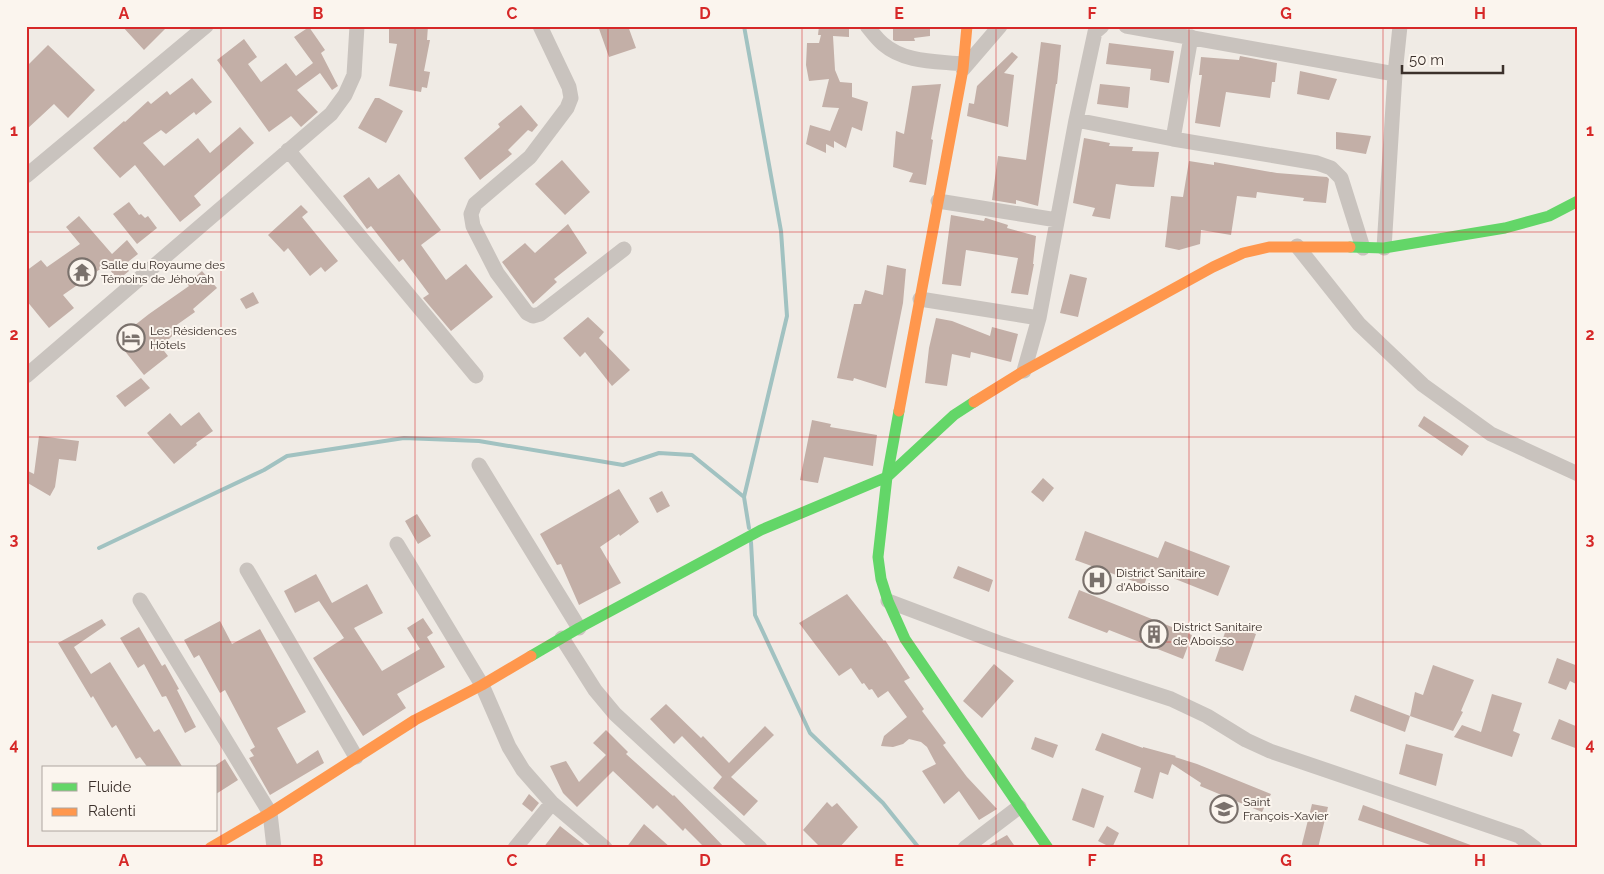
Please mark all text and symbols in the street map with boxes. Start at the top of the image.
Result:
text: A [119,4,130,23]
text: B [313,4,324,23]
text: C [507,4,518,23]
text: D [699,4,711,23]
text: E [894,4,904,23]
text: F [1087,4,1097,23]
text: G [1280,4,1292,23]
text: H [1474,4,1486,23]
scale bar [1402,42,1503,74]
text: 50 m [1409,51,1444,69]
text: 1 [10,121,18,140]
text: 1 [1586,121,1594,140]
temple icon: Salle du Royaume des Témoins de Jéhovah [67,257,97,287]
place label: Salle du Royaume des Témoins de Jéhovah [101,258,225,286]
hotel icon: Les Résidences Hôtels [116,323,146,353]
place label: Les Résidences Hôtels [150,324,237,352]
text: 2 [9,325,19,344]
text: 2 [1585,325,1595,344]
text: 3 [10,530,19,549]
text: 3 [1586,530,1595,549]
hospital icon: District Sanitaire d'Aboisso [1082,565,1112,595]
place label: District Sanitaire d'Aboisso [1116,566,1205,594]
building icon: District Sanitaire de Aboisso [1139,619,1169,649]
place label: District Sanitaire de Aboisso [1173,620,1262,648]
text: 4 [9,735,19,754]
text: 4 [1585,735,1595,754]
legend [42,766,218,832]
text: Fluide [88,778,131,796]
school or university icon: Saint François-Xavier [1209,794,1239,824]
place label: Saint François-Xavier [1243,795,1329,823]
text: Ralenti [88,802,136,820]
text: A [119,851,130,870]
text: B [313,851,324,870]
text: C [507,851,518,870]
text: D [699,851,711,870]
text: E [894,851,904,870]
text: F [1087,851,1097,870]
text: G [1280,851,1292,870]
text: H [1474,851,1486,870]

